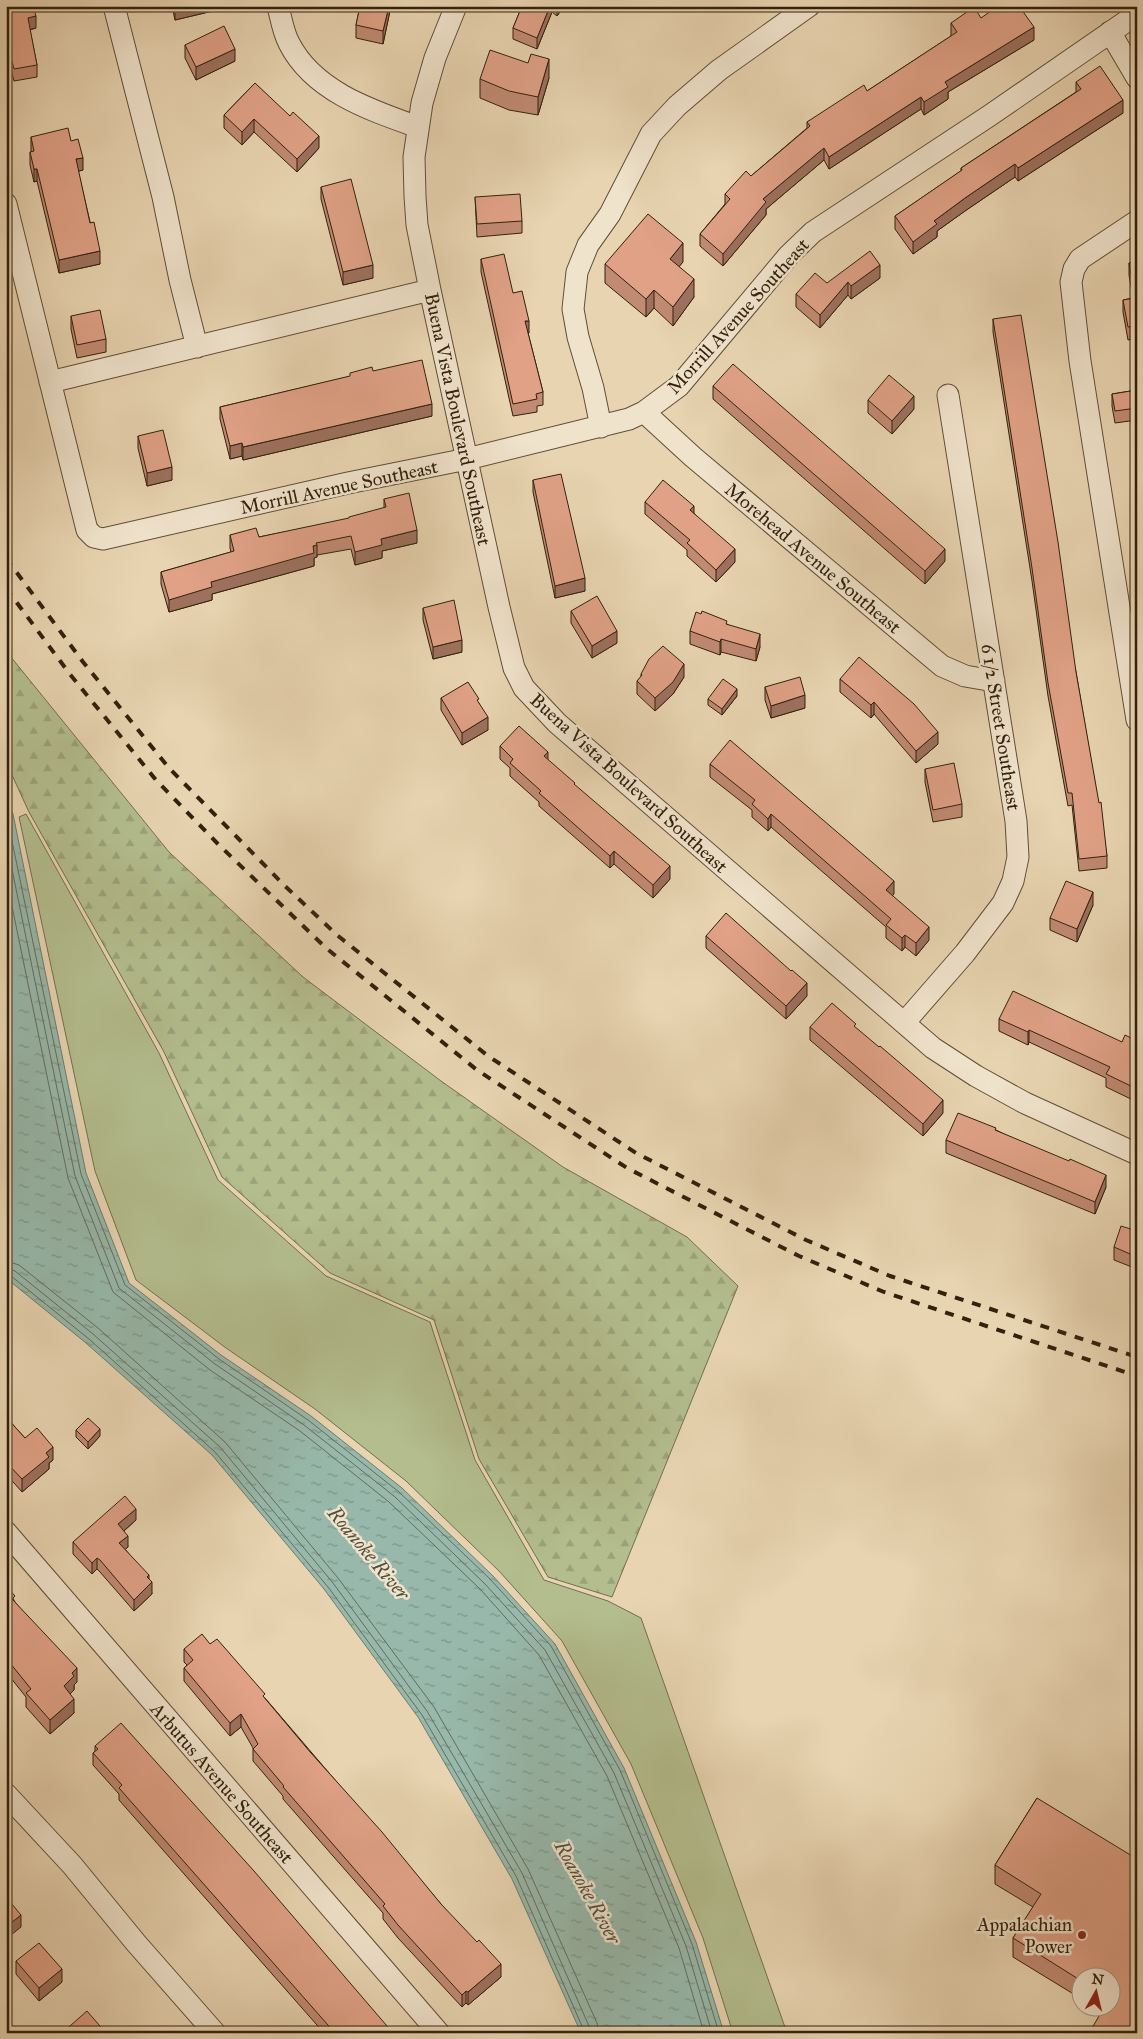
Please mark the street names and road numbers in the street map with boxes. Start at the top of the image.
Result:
street label: Morrill Avenue Southeast [662,233,814,399]
street label: Buena Vista Boulevard Southeast [420,290,496,548]
street label: Morrill Avenue Southeast [238,455,440,519]
street label: Morehead Avenue Southeast [720,478,906,639]
street label: 6 1/2 Street Southeast [976,642,1026,812]
street label: Buena Vista Boulevard Southeast [525,688,733,878]
street label: Arbutus Avenue Southeast [145,1697,298,1868]

